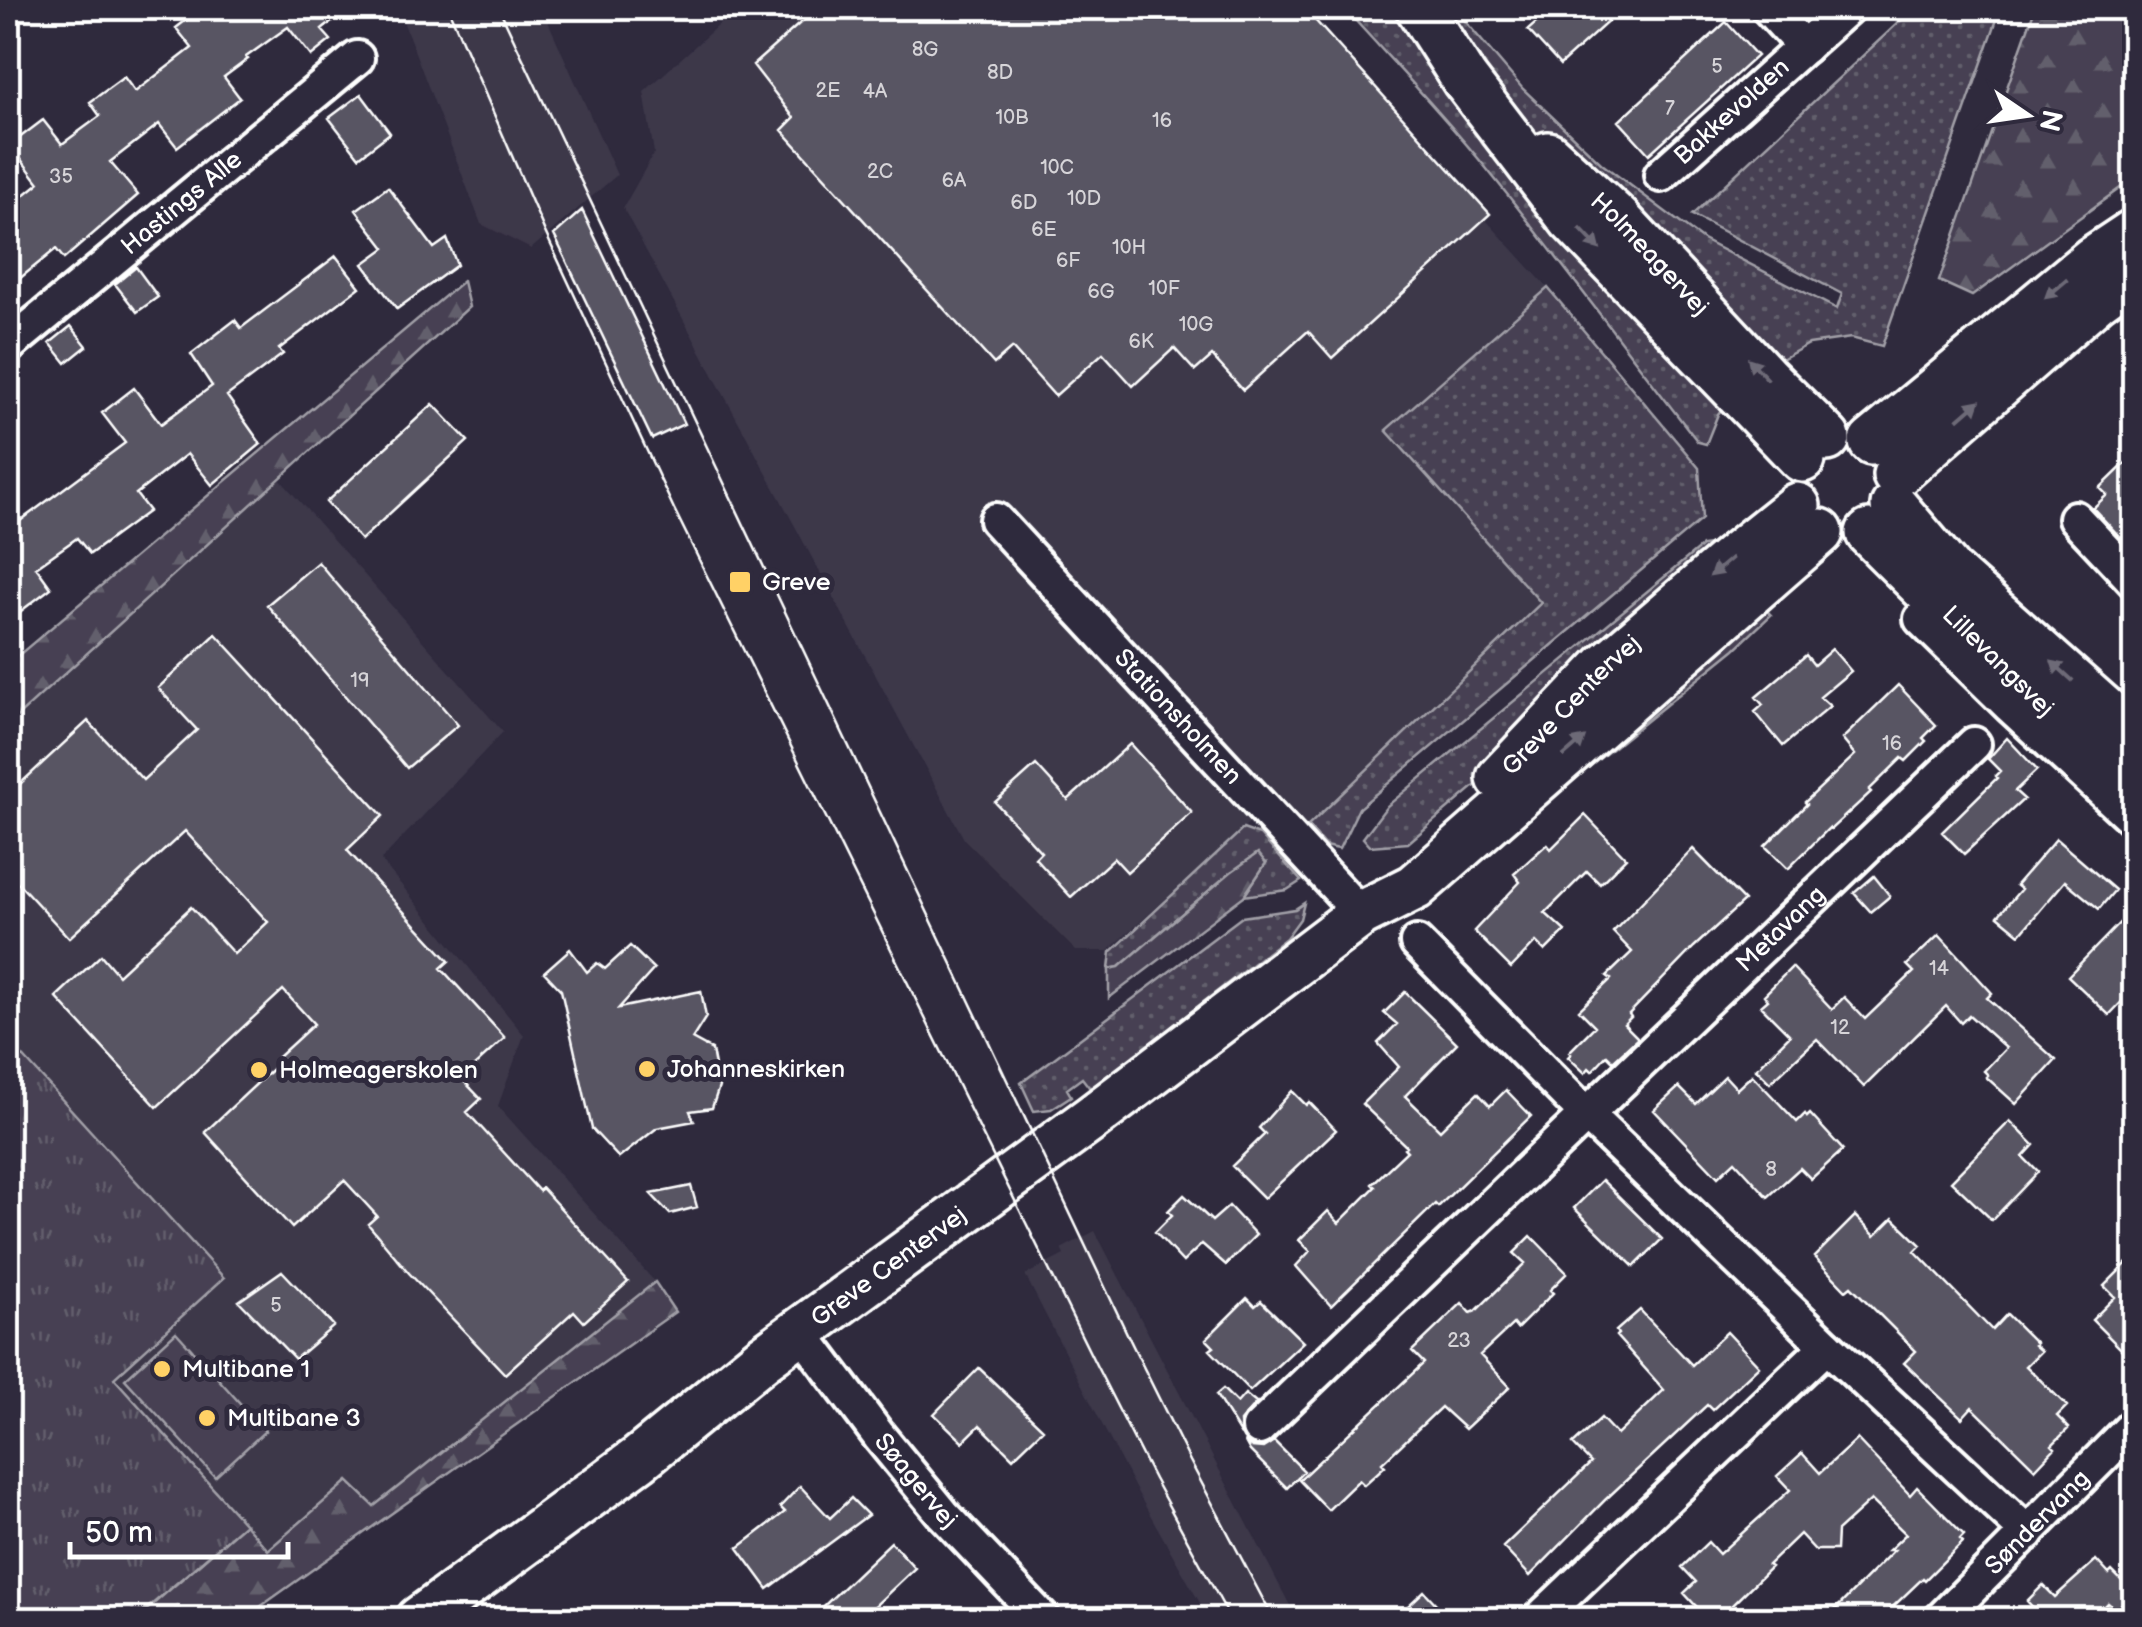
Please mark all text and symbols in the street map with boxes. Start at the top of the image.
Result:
house number: 8G [912,38,938,62]
street label: Bakkevolden [1667,52,1796,171]
house number: 5 [1711,55,1723,79]
house number: 8D [987,61,1013,85]
north arrow [1977,65,2077,165]
house number: 2E [816,79,840,103]
house number: 4A [863,80,888,104]
house number: 7 [1665,97,1675,121]
house number: 10B [995,106,1029,130]
text: N [2031,106,2068,134]
house number: 16 [1152,109,1172,133]
street label: Hastings Alle [115,144,248,262]
house number: 10C [1040,156,1074,180]
house number: 2C [867,160,893,184]
house number: 35 [49,165,73,189]
house number: 6A [942,169,967,193]
street label: Holmeagervej [1584,186,1716,322]
house number: 10D [1067,187,1101,211]
house number: 6D [1011,191,1037,215]
house number: 6E [1031,218,1057,242]
one-way arrow [1578,226,1601,250]
house number: 10H [1112,236,1146,260]
house number: 6F [1056,249,1080,273]
house number: 10F [1148,277,1180,301]
one-way arrow [2044,278,2069,299]
house number: 6G [1087,280,1115,304]
house number: 10G [1179,313,1213,337]
house number: 6K [1128,330,1154,354]
one-way arrow [1747,357,1770,381]
one-way arrow [1957,399,1981,422]
one-way arrow [1709,556,1734,578]
place label: Greve [762,567,831,598]
marker: Greve [727,569,753,595]
street label: Lillevangsvej [1936,599,2060,724]
street label: Greve Centervej [1495,628,1647,782]
street label: Stationsholmen [1108,642,1249,791]
one-way arrow [2050,661,2075,683]
house number: 19 [350,669,370,693]
house number: 16 [1882,732,1902,756]
one-way arrow [1561,737,1586,759]
street label: Metavang [1730,879,1832,979]
house number: 14 [1929,957,1949,981]
house number: 12 [1830,1016,1850,1040]
place label: Johanneskirken [667,1054,845,1085]
place label: Holmeagerskolen [279,1055,478,1086]
marker: Johanneskirken [636,1058,658,1080]
marker: Holmeagerskolen [248,1059,270,1081]
house number: 8 [1765,1158,1777,1182]
street label: Greve Centervej [805,1199,973,1334]
house number: 5 [270,1294,282,1318]
house number: 23 [1447,1329,1471,1353]
place label: Multibane 1 [182,1354,310,1385]
marker: Multibane 1 [151,1358,173,1380]
place label: Multibane 3 [227,1403,361,1434]
marker: Multibane 3 [196,1407,218,1429]
street label: Søagervej [868,1427,964,1535]
street label: Søndervang [1978,1463,2096,1581]
scale bar [70,1497,288,1559]
text: 50 m [85,1515,153,1551]

